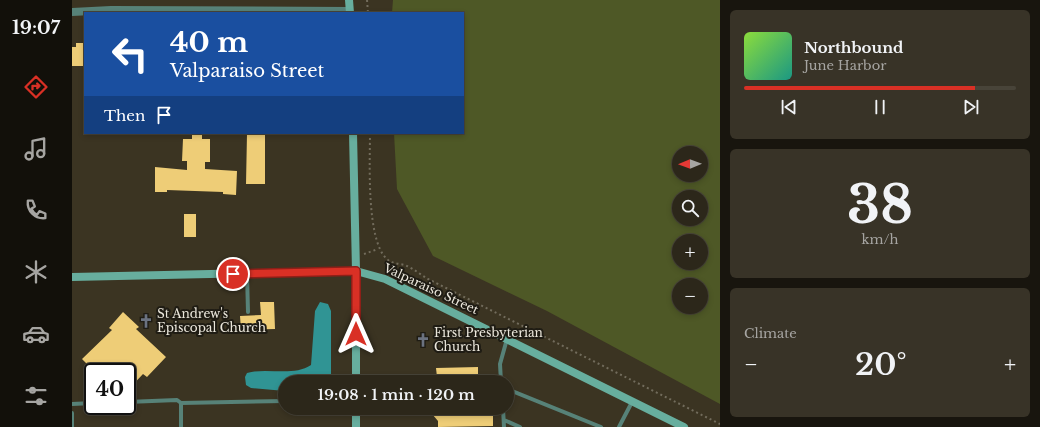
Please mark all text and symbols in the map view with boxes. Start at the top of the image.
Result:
text: 19:07 [12,17,60,39]
text: 40 m [170,25,248,60]
icon: left [104,28,156,80]
text: Northbound [804,38,903,57]
text: June Harbor [804,57,886,74]
text: Valparaiso Street [170,60,324,82]
icon: directions [22,73,50,101]
icon: previous [778,96,800,118]
icon: pause [869,96,891,118]
icon: next [960,96,982,118]
icon: arrive [153,104,175,126]
text: Then [104,106,145,125]
icon: music [22,135,50,163]
north arrow [672,146,708,182]
map controls [672,146,708,314]
text: 38 [847,173,913,237]
button: search [672,190,708,226]
icon: phone [22,196,50,224]
text: km/h [862,231,898,248]
button: + [672,234,708,270]
pin [216,257,250,291]
icon: climate [22,258,50,286]
street label: Valparaiso Street [380,260,481,317]
icon: arrive [222,263,244,285]
button: − [672,278,708,314]
place label: St Andrew's Episcopal Church [157,306,266,335]
church icon: St Andrew's Episcopal Church [138,313,154,329]
position arrow [335,313,377,355]
icon: car [22,320,50,348]
place label: First Presbyterian Church [434,325,543,354]
text: Climate [744,325,797,342]
church icon: First Presbyterian Church [415,332,431,348]
text: 20° [855,346,907,383]
text: − [744,351,758,378]
text: + [1004,351,1016,378]
speed limit sign: 40 [84,363,136,415]
icon: filters [22,382,50,410]
text: 19:08 · 1 min · 120 m [317,385,475,404]

